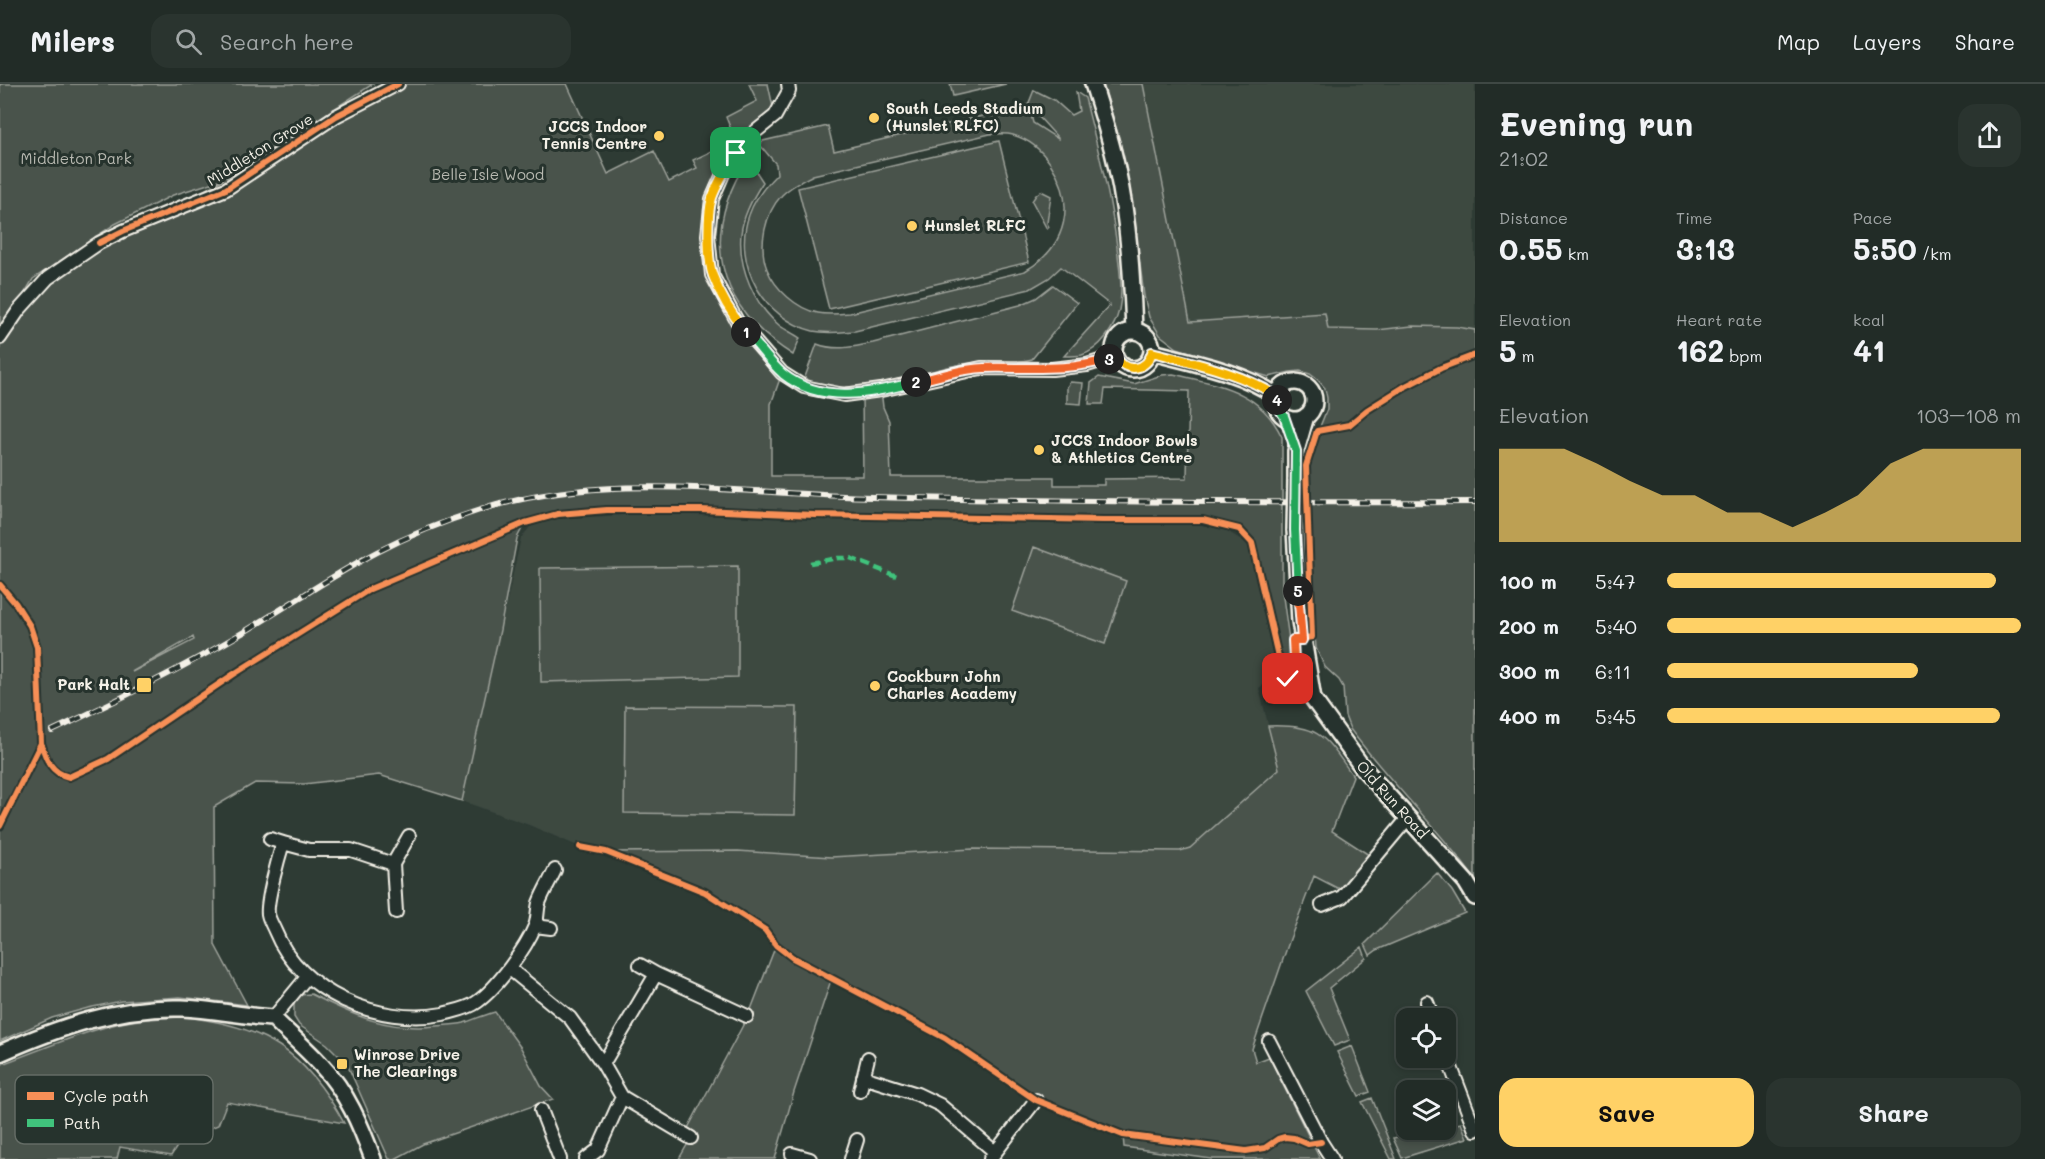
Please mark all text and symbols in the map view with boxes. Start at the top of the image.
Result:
search box [151,14,571,68]
text: Milers [30,23,115,59]
icon: search [172,25,205,58]
text: Search here [220,27,354,56]
text: Map [1777,28,1820,55]
text: Layers [1853,28,1922,55]
text: Share [1955,28,2015,55]
place label: South Leeds Stadium (Hunslet RLFC) [886,98,1043,135]
text: Evening run [1499,101,1693,144]
button: share [1958,104,2021,167]
street label: Middleton Grove [202,108,316,190]
marker: South Leeds Stadium (Hunslet RLFC) [867,111,881,125]
place label: JCCS Indoor Tennis Centre [542,116,647,153]
pin [710,127,761,178]
marker: JCCS Indoor Tennis Centre [652,129,666,143]
icon: arrive [719,136,752,169]
text: 21:02 [1499,145,1549,171]
park label: Middleton Park [20,148,132,168]
park label: Belle Isle Wood [432,164,544,184]
text: Distance [1499,207,1568,228]
text: Time [1676,207,1712,228]
text: Pace [1853,207,1892,228]
place label: Hunslet RLFC [924,215,1026,235]
marker: Hunslet RLFC [905,219,919,233]
text: 0.55 [1499,228,1563,268]
text: 3:13 [1676,228,1735,268]
text: 5:50 [1853,228,1917,268]
text: km [1563,243,1589,264]
text: /km [1917,243,1952,264]
text: Elevation [1499,309,1571,330]
text: Heart rate [1676,309,1762,330]
text: kcal [1853,309,1885,330]
pin: 1 [731,317,761,347]
text: 1 [742,321,750,342]
text: 5 [1499,330,1517,370]
text: 162 [1676,330,1724,370]
text: 41 [1853,330,1885,370]
pin: 3 [1094,344,1124,374]
text: m [1517,345,1534,366]
text: bpm [1724,345,1762,366]
text: 3 [1104,348,1114,369]
pin: 2 [901,367,931,397]
text: 2 [912,371,920,392]
pin: 4 [1262,385,1292,415]
text: 4 [1272,389,1282,410]
text: Elevation [1499,402,1589,428]
text: 103–108 m [1916,402,2021,428]
place label: JCCS Indoor Bowls & Athletics Centre [1051,430,1198,467]
marker: JCCS Indoor Bowls & Athletics Centre [1032,443,1046,457]
text: 100 m [1499,568,1557,594]
text: 5:47 [1595,568,1636,594]
pin: 5 [1283,576,1313,606]
text: 5 [1293,580,1303,601]
text: 200 m [1499,613,1559,639]
text: 5:40 [1595,613,1637,639]
pin [1262,653,1313,704]
text: 300 m [1499,658,1560,684]
text: 6:11 [1595,658,1631,684]
icon: check [1271,662,1304,695]
place label: Cockburn John Charles Academy [887,666,1017,703]
place label: Park Halt [57,674,130,694]
marker: Park Halt [135,676,153,694]
marker: Cockburn John Charles Academy [868,679,882,693]
text: 400 m [1499,703,1560,729]
text: 5:45 [1595,703,1636,729]
street label: Old Run Road [1352,756,1433,843]
map controls [1396,1008,1456,1140]
button: locate [1396,1008,1456,1068]
place label: Winrose Drive The Clearings [354,1044,460,1081]
marker: Winrose Drive The Clearings [335,1057,349,1071]
legend [15,1075,213,1144]
button: Save [1499,1078,1754,1147]
button: Share [1766,1078,2021,1147]
button: layers [1396,1080,1456,1140]
text: Cycle path [64,1085,148,1106]
text: Path [64,1112,100,1133]

